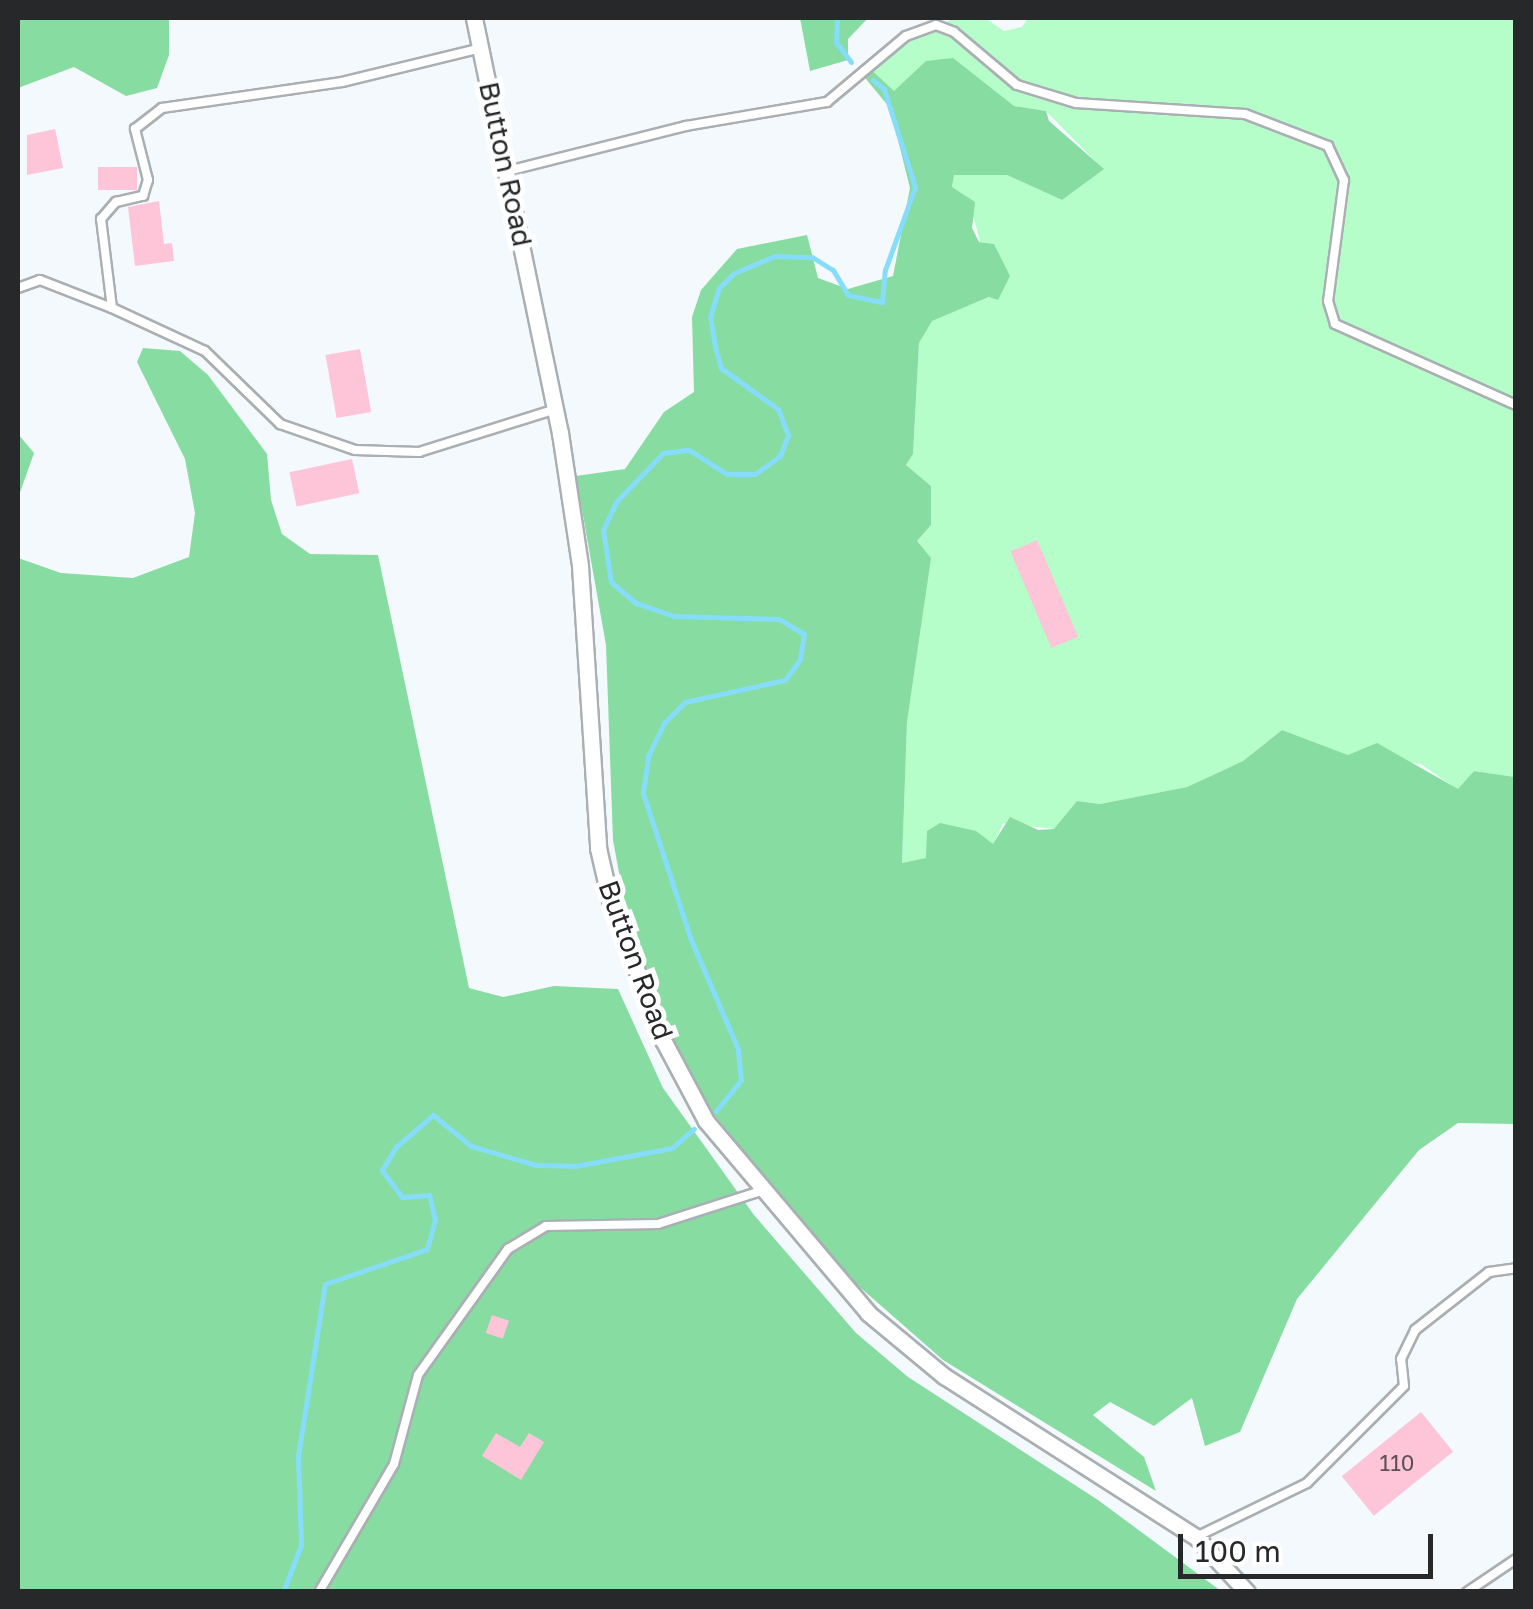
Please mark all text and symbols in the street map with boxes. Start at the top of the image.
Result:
street label: Button Road [472,79,540,249]
street label: Button Road [592,876,680,1044]
house number: 110 [1380,1450,1414,1476]
scale bar [1183,1514,1438,1576]
text: 100 m [1195,1533,1281,1569]

